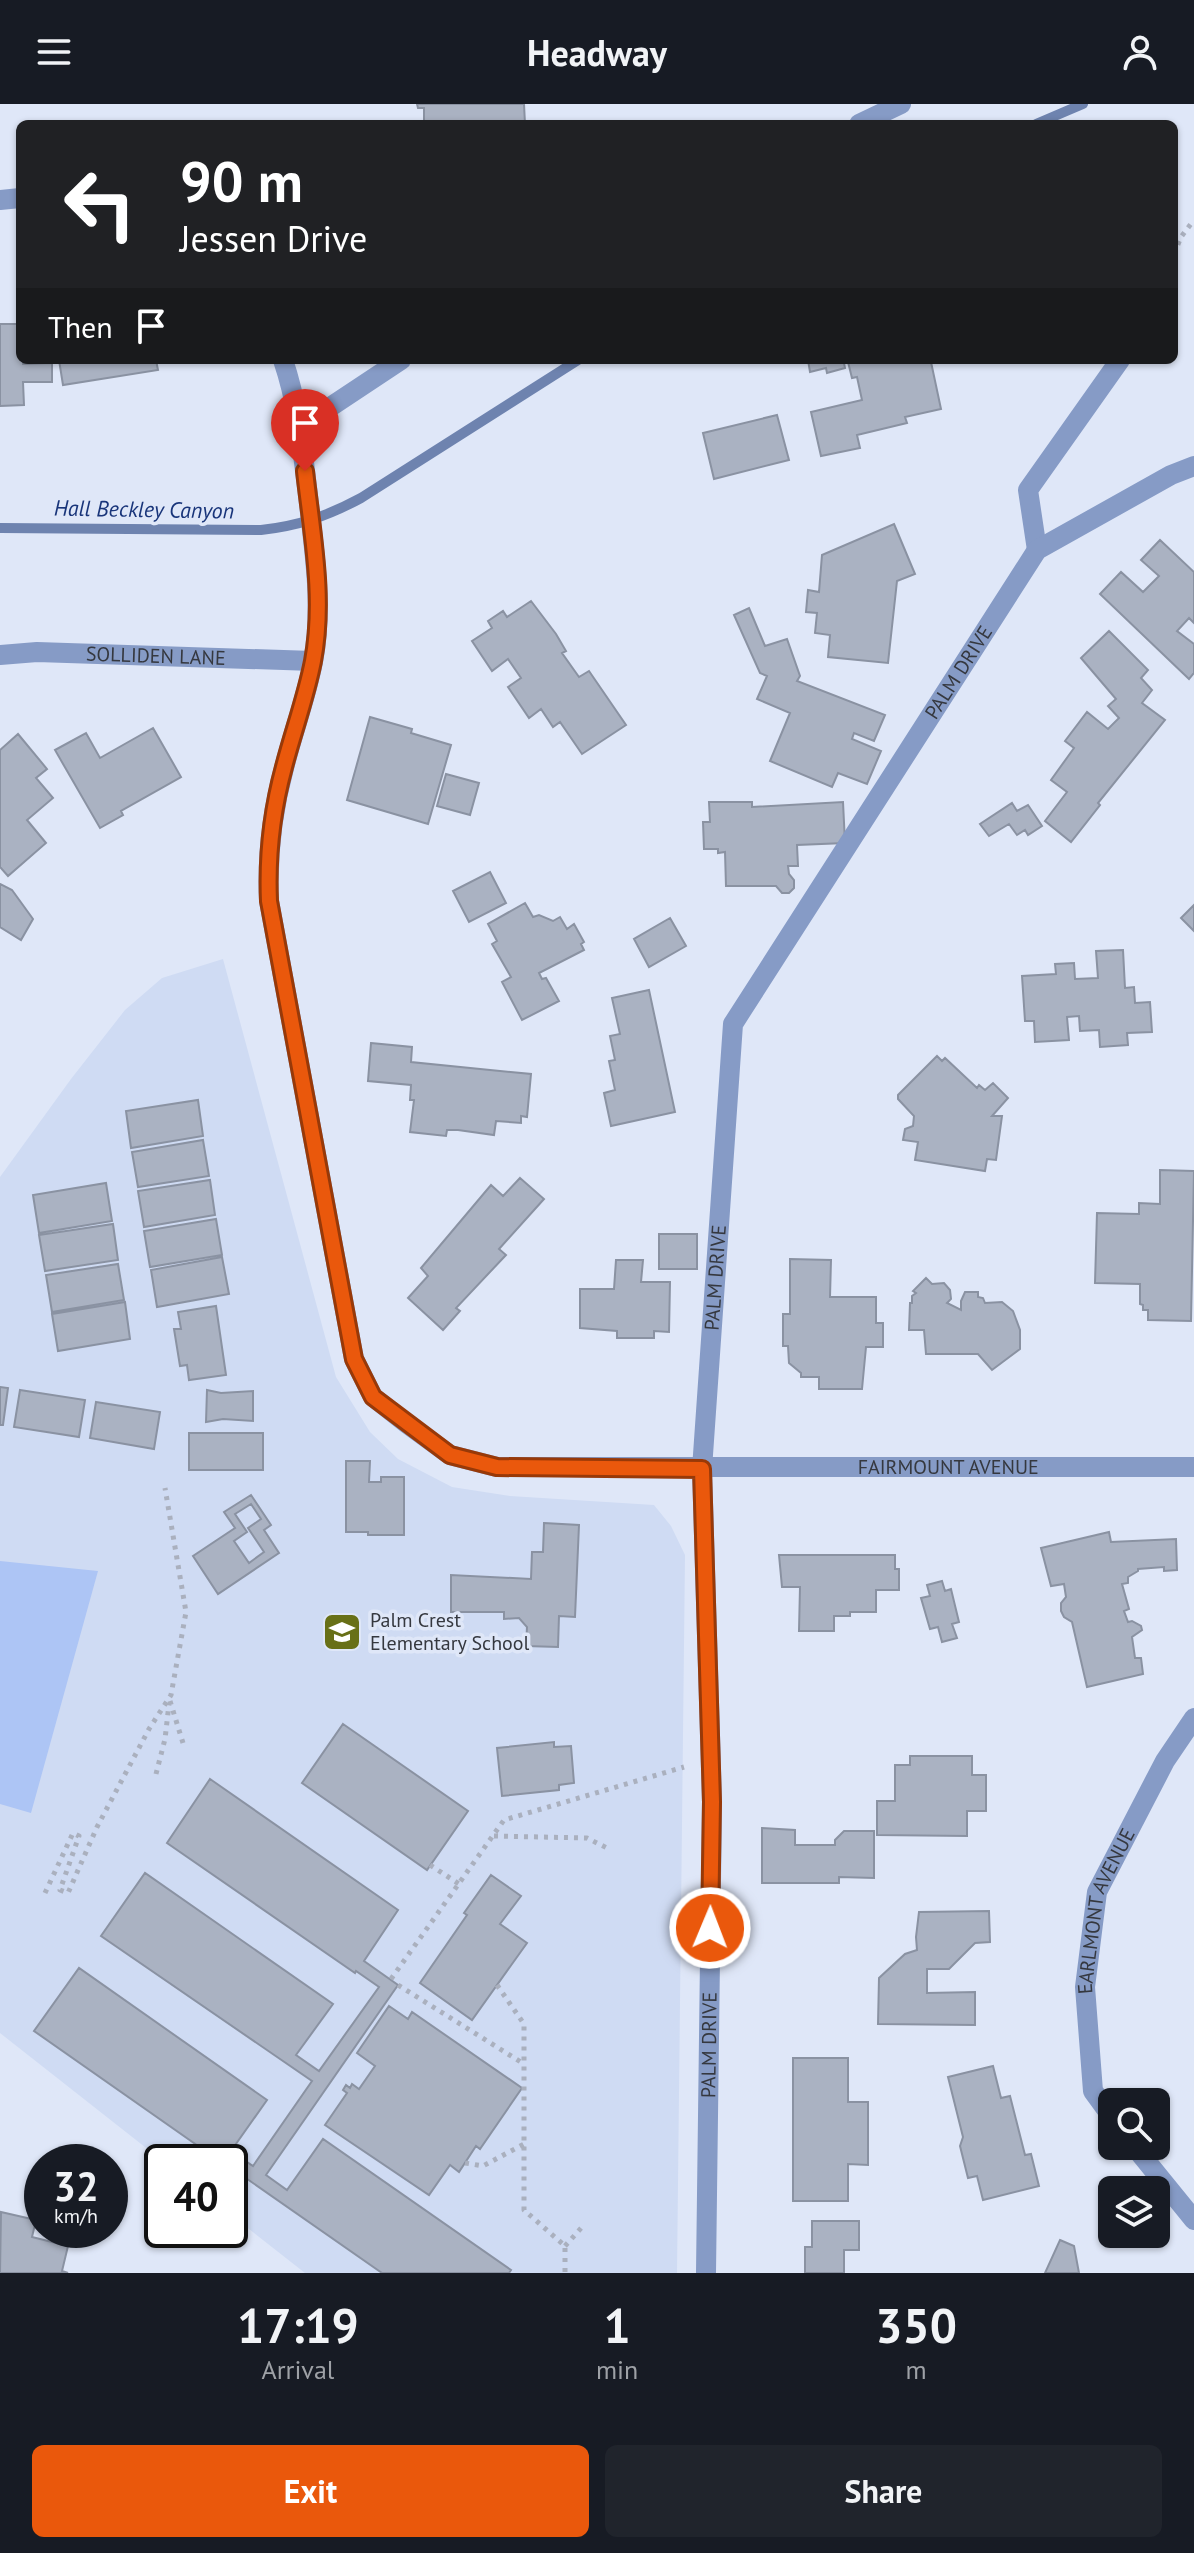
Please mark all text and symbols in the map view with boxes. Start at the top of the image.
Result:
text: Headway [527,29,667,76]
icon: menu [32,30,76,74]
icon: person [1118,30,1162,74]
text: 90 m [180,145,303,217]
icon: left [48,152,152,256]
text: Jessen Drive [180,215,367,262]
icon: arrive [129,304,173,348]
text: Then [48,307,113,346]
pin [271,389,339,471]
icon: arrive [283,401,327,445]
water label: Hall Beckley Canyon [54,493,234,525]
street label: PALM DRIVE [919,621,998,724]
street label: SOLLIDEN LANE [86,641,226,671]
street label: PALM DRIVE [699,1224,732,1331]
street label: FAIRMOUNT AVENUE [858,1454,1039,1480]
place label: Palm Crest Elementary School [370,1607,530,1656]
school or university icon: Palm Crest Elementary School [321,1611,363,1653]
street label: EARLMONT AVENUE [1072,1824,1141,1995]
position arrow [668,1886,752,1970]
street label: PALM DRIVE [695,1992,723,2098]
map controls [1098,2088,1170,2248]
button: search [1098,2088,1170,2160]
speed limit sign: 40 [144,2144,248,2248]
text: 32 [53,2160,99,2212]
button: layers [1098,2176,1170,2248]
text: km/h [54,2203,98,2229]
text: 17:19 [237,2294,359,2356]
text: 1 [603,2294,631,2356]
text: 350 [875,2294,957,2356]
text: Arrival [262,2353,334,2386]
text: min [596,2353,638,2386]
text: m [906,2353,927,2386]
button: Exit [32,2445,589,2537]
button: Share [605,2445,1162,2537]

